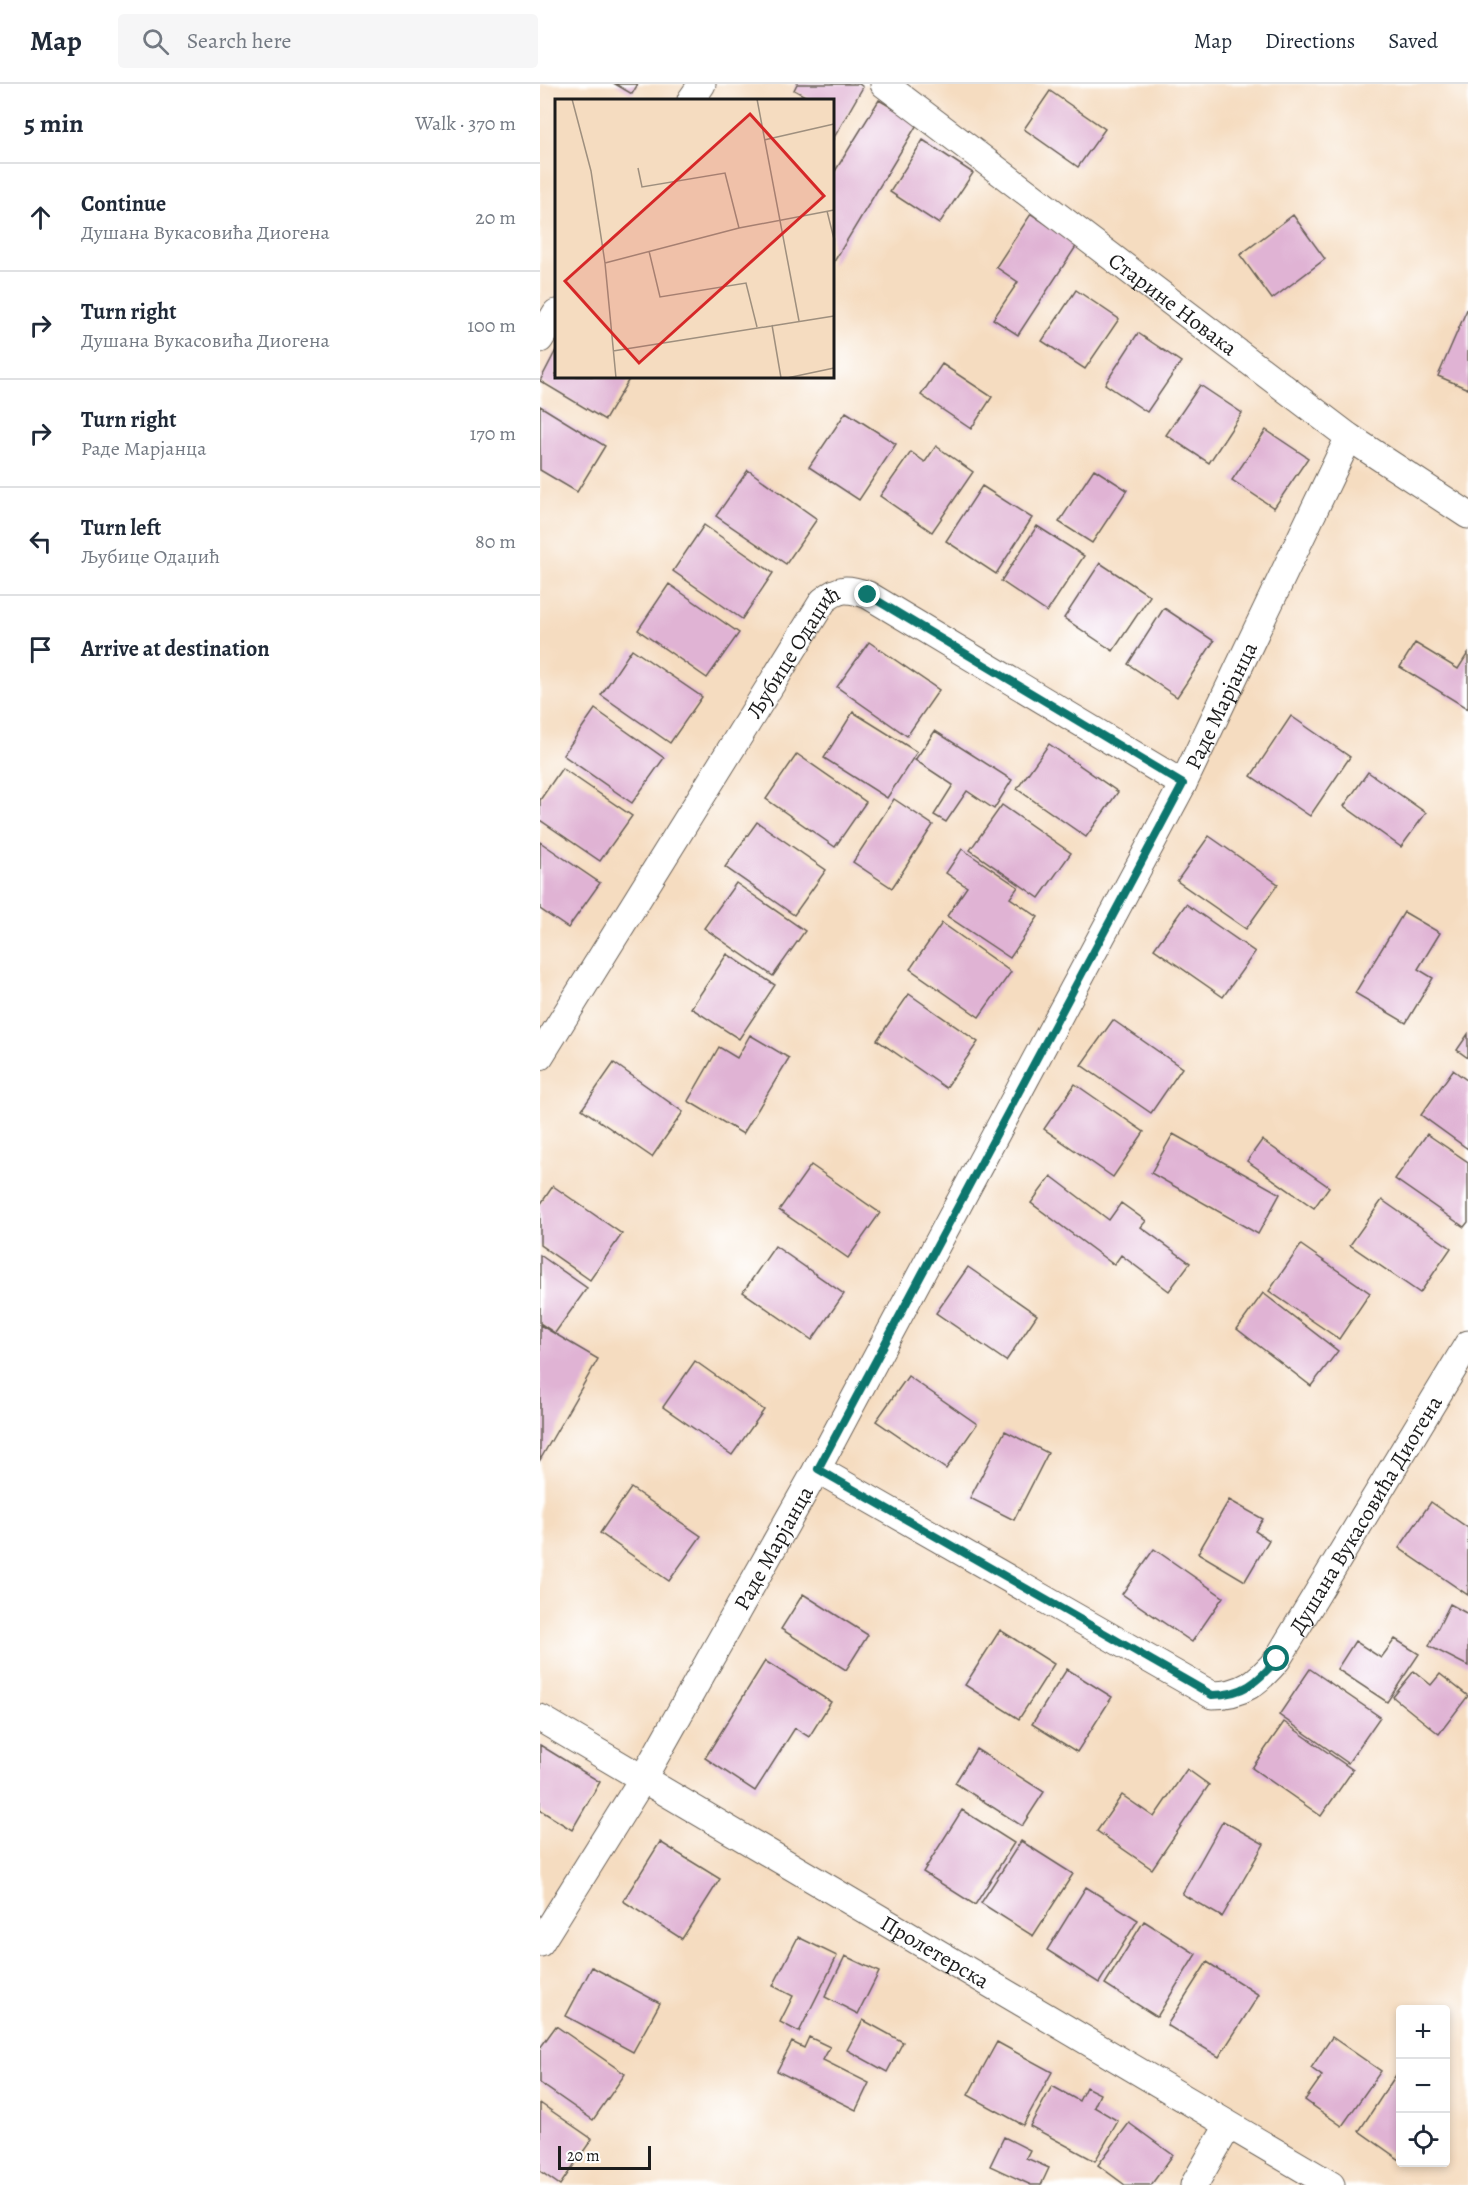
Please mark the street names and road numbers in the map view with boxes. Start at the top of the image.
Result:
street label: Старине Новака [1102,246,1244,363]
street label: Љубице Одаџић [740,579,846,724]
street label: Раде Марјанца [1178,636,1265,775]
street label: Душана Вукасовића Диогена [1282,1389,1450,1640]
street label: Раде Марјанца [727,1480,821,1616]
street label: Пролетерска [875,1908,995,1996]

